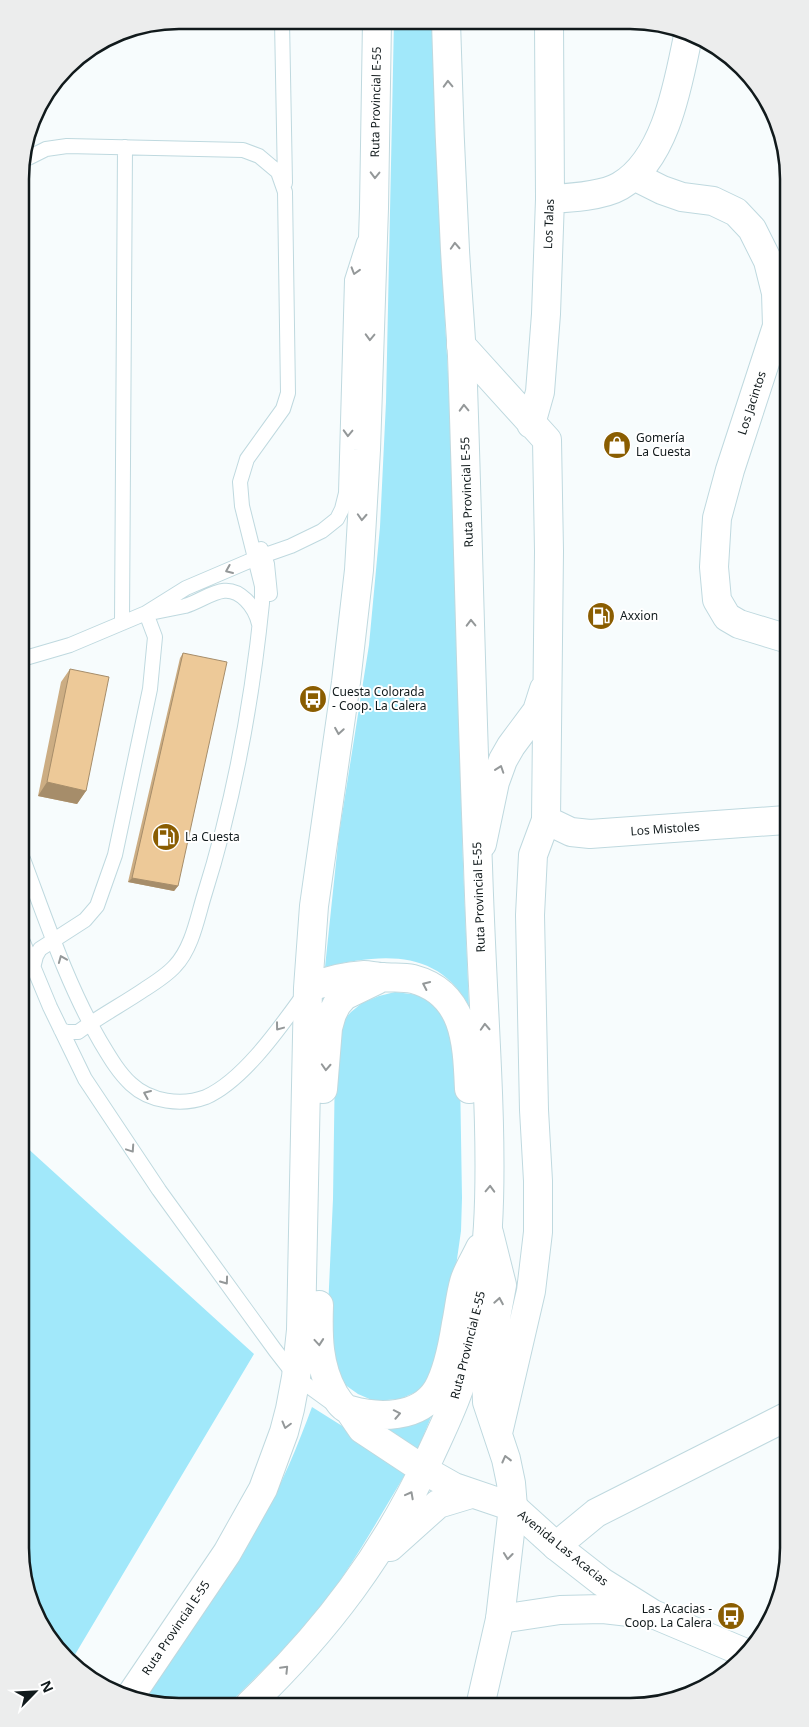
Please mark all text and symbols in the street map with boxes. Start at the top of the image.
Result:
street label: Ruta Provincial E-55 [366,46,385,158]
one-way arrow [442,79,453,87]
one-way arrow [370,172,380,179]
street label: Los Talas [539,198,558,249]
one-way arrow [450,242,461,250]
one-way arrow [351,266,361,275]
one-way arrow [364,334,375,342]
street label: Los Jacintos [733,369,770,437]
one-way arrow [458,404,469,412]
place label: Gomería La Cuesta [636,429,691,460]
one-way arrow [343,430,353,437]
shop icon: Gomería La Cuesta [602,430,632,460]
street label: Ruta Provincial E-55 [456,436,477,548]
one-way arrow [356,513,367,521]
one-way arrow [225,564,234,574]
fuel station icon: Axxion [586,601,616,631]
place label: Axxion [620,607,658,624]
one-way arrow [466,619,476,626]
place label: Cuesta Colorada - Coop. La Calera [332,683,427,714]
bus stop icon: Cuesta Colorada - Coop. La Calera [298,684,328,714]
one-way arrow [334,726,344,735]
one-way arrow [494,765,504,774]
street label: Los Mistoles [630,818,700,839]
fuel station icon: La Cuesta [151,822,181,852]
place label: La Cuesta [185,828,240,845]
street label: Ruta Provincial E-55 [468,841,489,953]
one-way arrow [58,955,68,964]
one-way arrow [423,981,432,991]
one-way arrow [277,1021,285,1030]
one-way arrow [480,1023,490,1030]
one-way arrow [320,1064,331,1072]
one-way arrow [143,1089,152,1100]
one-way arrow [125,1143,134,1153]
one-way arrow [485,1185,495,1193]
one-way arrow [219,1275,228,1285]
street label: Ruta Provincial E-55 [446,1289,489,1401]
one-way arrow [493,1297,503,1305]
one-way arrow [313,1339,324,1347]
one-way arrow [392,1409,401,1419]
one-way arrow [281,1421,292,1429]
one-way arrow [501,1455,512,1464]
one-way arrow [404,1492,414,1501]
street label: Avenida Las Acacias [515,1506,612,1590]
one-way arrow [503,1552,514,1560]
street label: Ruta Provincial E-55 [138,1577,214,1678]
place label: Las Acacias - Coop. La Calera [624,1600,712,1631]
bus stop icon: Las Acacias - Coop. La Calera [716,1601,746,1631]
one-way arrow [279,1666,288,1675]
north arrow [10,1667,60,1717]
text: N [36,1677,58,1696]

